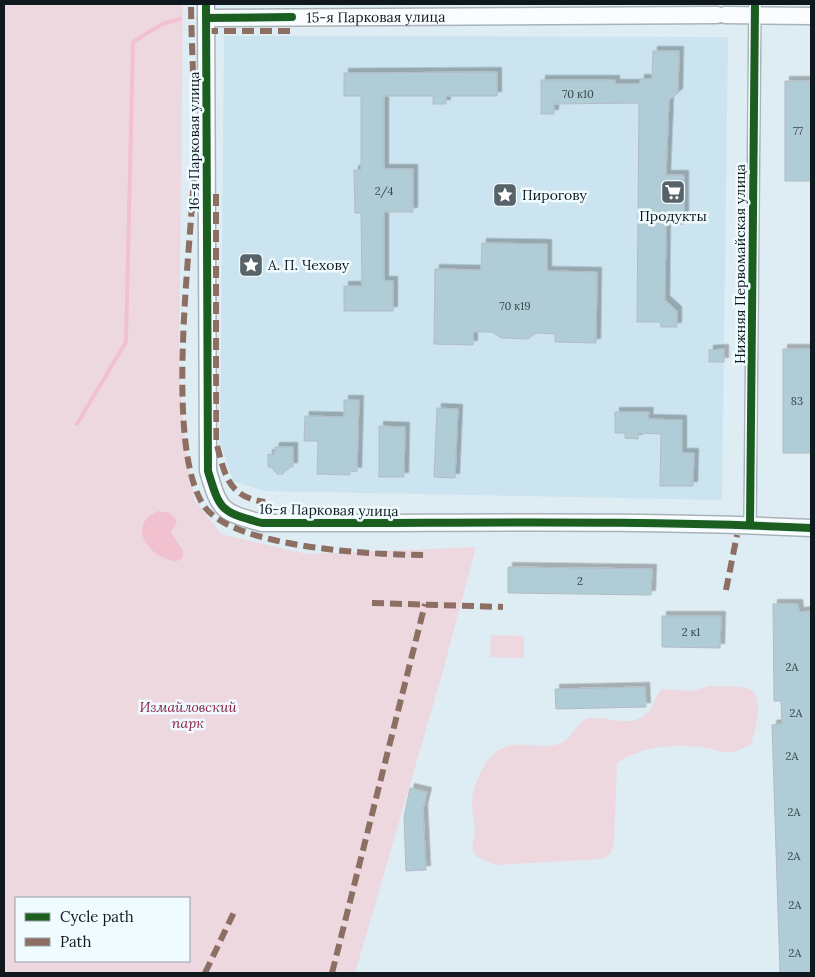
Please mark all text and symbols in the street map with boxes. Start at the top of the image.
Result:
street label: 15-я Парковая улица [307,8,445,26]
street label: 16-я Парковая улица [185,71,203,211]
house number: 70 к10 [562,87,594,101]
house number: 77 [793,124,803,138]
street label: Нижняя Первомайская улица [731,164,749,364]
supermarket icon: Продукты [660,179,686,205]
place icon: Пирогову [492,182,518,208]
house number: 2/4 [375,184,393,199]
place label: Пирогову [522,186,587,204]
place label: Продукты [639,207,707,225]
place icon: А. П. Чехову [238,252,264,278]
place label: А. П. Чехову [267,256,350,274]
house number: 70 к19 [499,299,531,313]
house number: 83 [791,394,803,408]
street label: 16-я Парковая улица [259,500,399,520]
house number: 2 [577,574,583,588]
house number: 2 к1 [682,625,700,639]
house number: 2А [786,660,800,674]
park label: Измайловский парк [139,698,237,732]
house number: 2А [790,706,804,720]
house number: 2А [786,749,800,763]
house number: 2А [788,805,802,819]
house number: 2А [788,849,802,863]
legend [15,897,190,962]
house number: 2А [789,898,803,912]
text: Cycle path [60,907,134,926]
text: Path [60,932,91,951]
house number: 2А [789,946,803,960]

